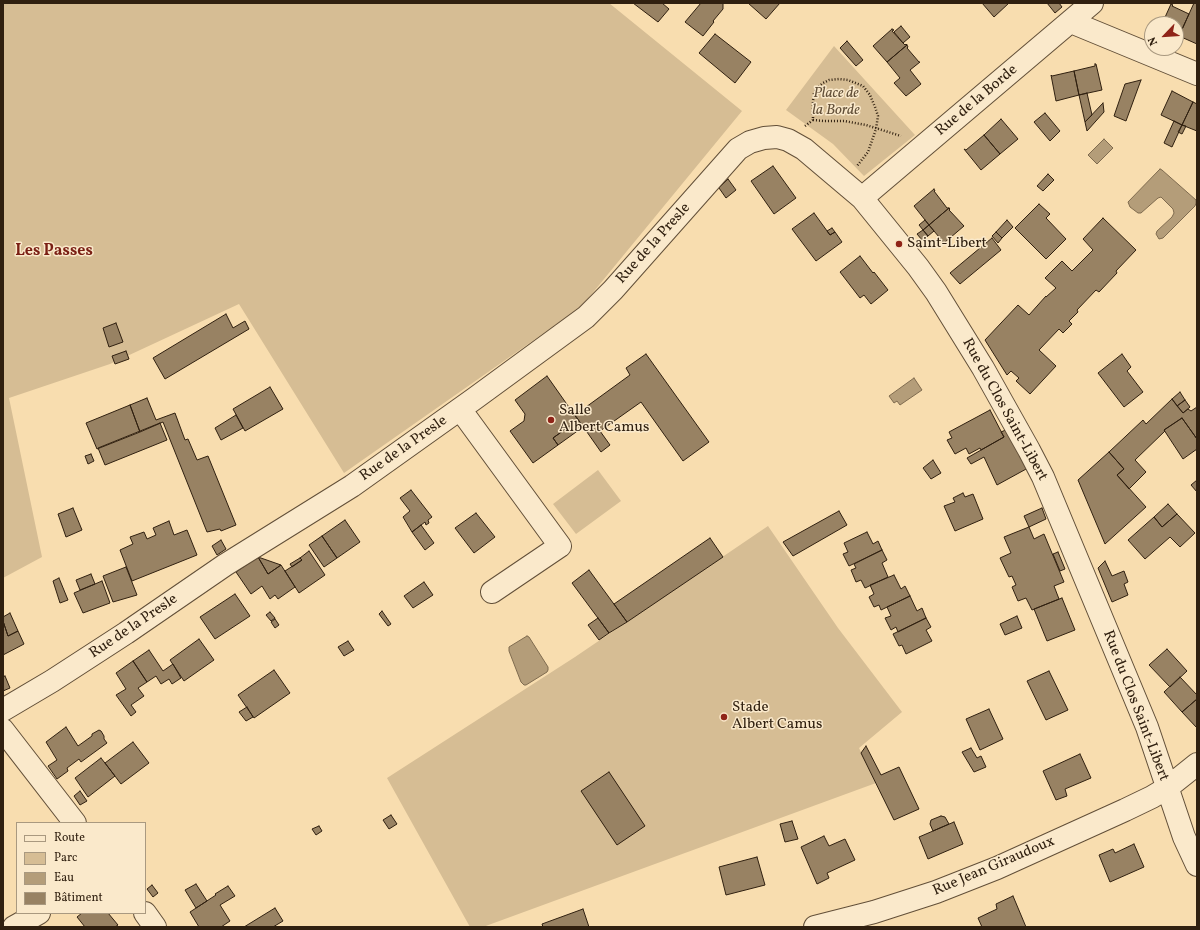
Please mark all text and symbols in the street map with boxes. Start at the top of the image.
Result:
north arrow [1144,16,1184,56]
text: N [1145,34,1162,48]
street label: Rue de la Borde [932,61,1022,141]
park label: Place de la Borde [812,85,860,120]
street label: Rue de la Presle [613,200,695,288]
place label: Saint-Libert [907,235,987,253]
marker: Saint-Libert [894,239,904,249]
district label: Les Passes [15,242,93,262]
street label: Rue du Clos Saint-Libert [957,336,1051,484]
place label: Salle Albert Camus [559,402,649,437]
street label: Rue de la Presle [357,412,451,486]
marker: Salle Albert Camus [546,415,556,425]
street label: Rue de la Presle [86,591,182,663]
street label: Rue du Clos Saint-Libert [1098,628,1172,784]
place label: Stade Albert Camus [732,699,822,734]
marker: Stade Albert Camus [719,712,729,722]
legend [16,822,146,914]
text: Route [54,830,85,846]
street label: Rue Jean Giraudoux [930,833,1058,901]
text: Parc [54,850,77,866]
text: Eau [54,870,74,886]
text: Bâtiment [54,890,103,906]

